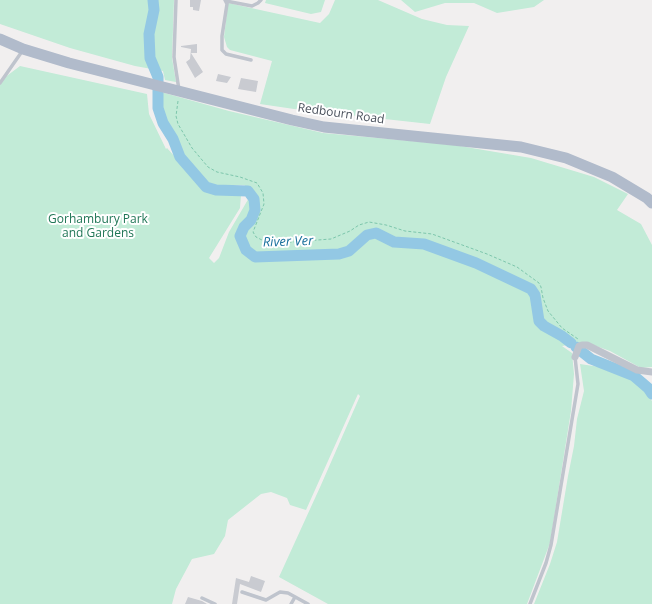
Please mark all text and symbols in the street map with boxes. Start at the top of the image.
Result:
street label: Redbourn Road [297,101,385,127]
park label: Gorhambury Park and Gardens [48,213,148,241]
water label: River Ver [263,233,313,251]

